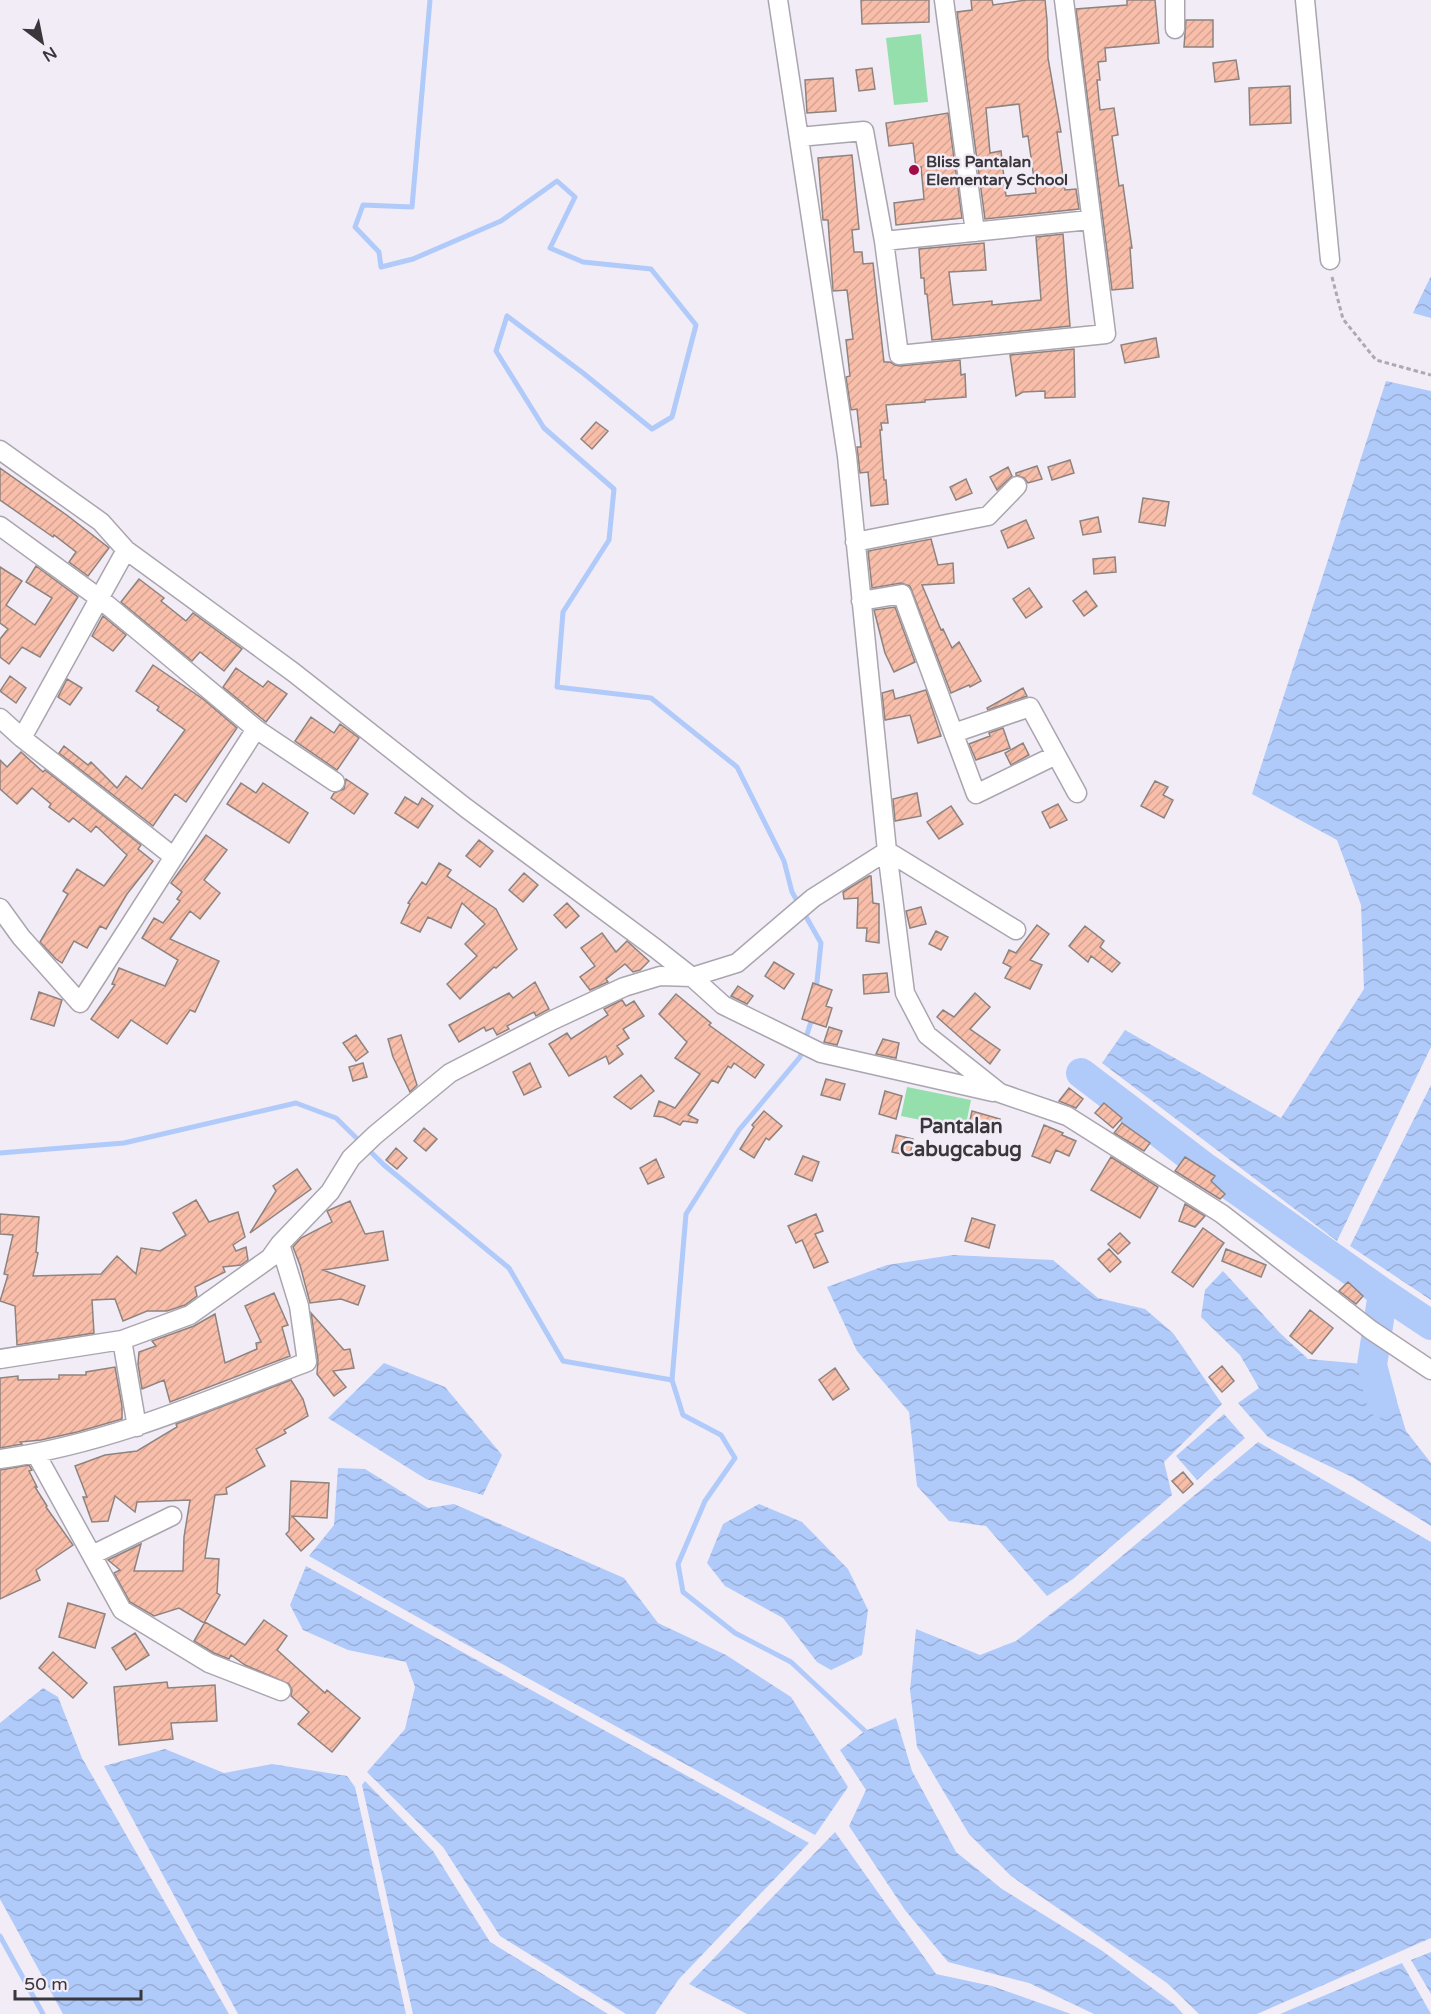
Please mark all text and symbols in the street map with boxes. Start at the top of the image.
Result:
north arrow [12,12,72,72]
text: N [39,42,60,66]
place label: Bliss Pantalan Elementary School [926,152,1068,190]
marker: Bliss Pantalan Elementary School [907,163,921,177]
district label: Pantalan Cabugcabug [900,1115,1022,1162]
scale bar [15,1963,141,2001]
text: 50 m [24,1973,68,1995]

